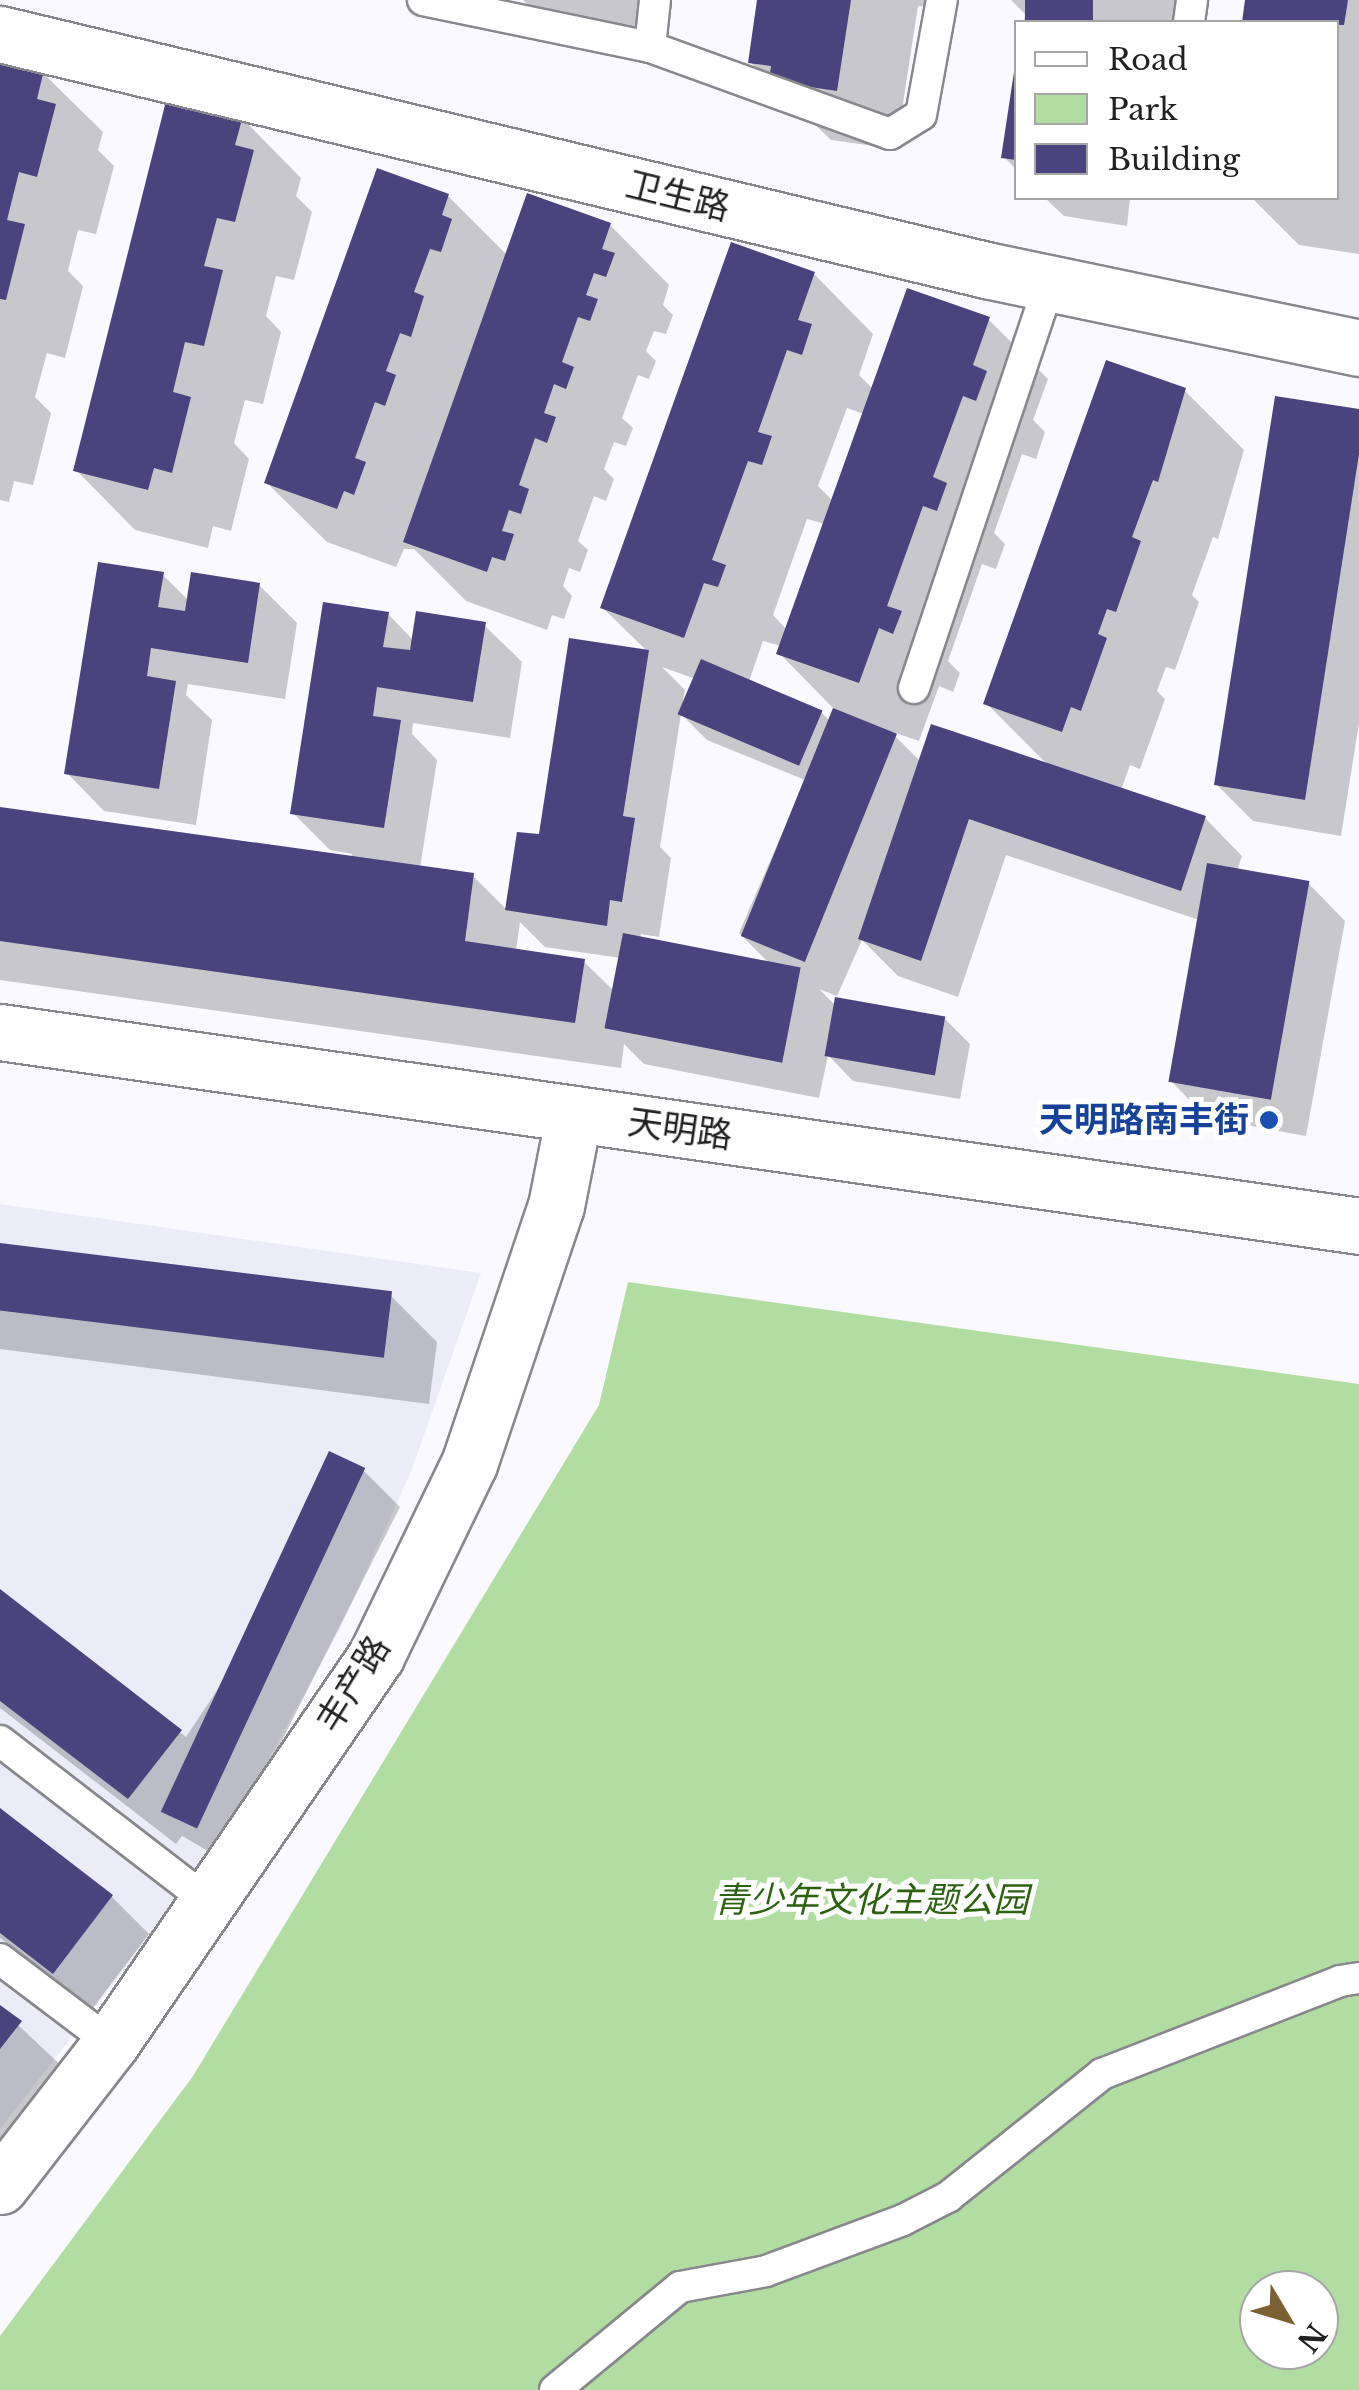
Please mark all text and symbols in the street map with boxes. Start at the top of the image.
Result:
legend [1014,20,1339,200]
text: Road [1108,41,1188,78]
text: Park [1108,91,1178,128]
text: Building [1108,141,1240,178]
street label: 卫生路 [622,163,734,229]
place label: 天明路南丰街 [1039,1099,1249,1141]
street label: 天明路 [625,1101,735,1157]
marker: 天明路南丰街 [1258,1109,1280,1131]
street label: 丰产路 [307,1628,399,1740]
park label: 青少年文化主题公园 [714,1879,1028,1921]
north arrow [1239,2270,1339,2370]
text: N [1290,2316,1333,2359]

